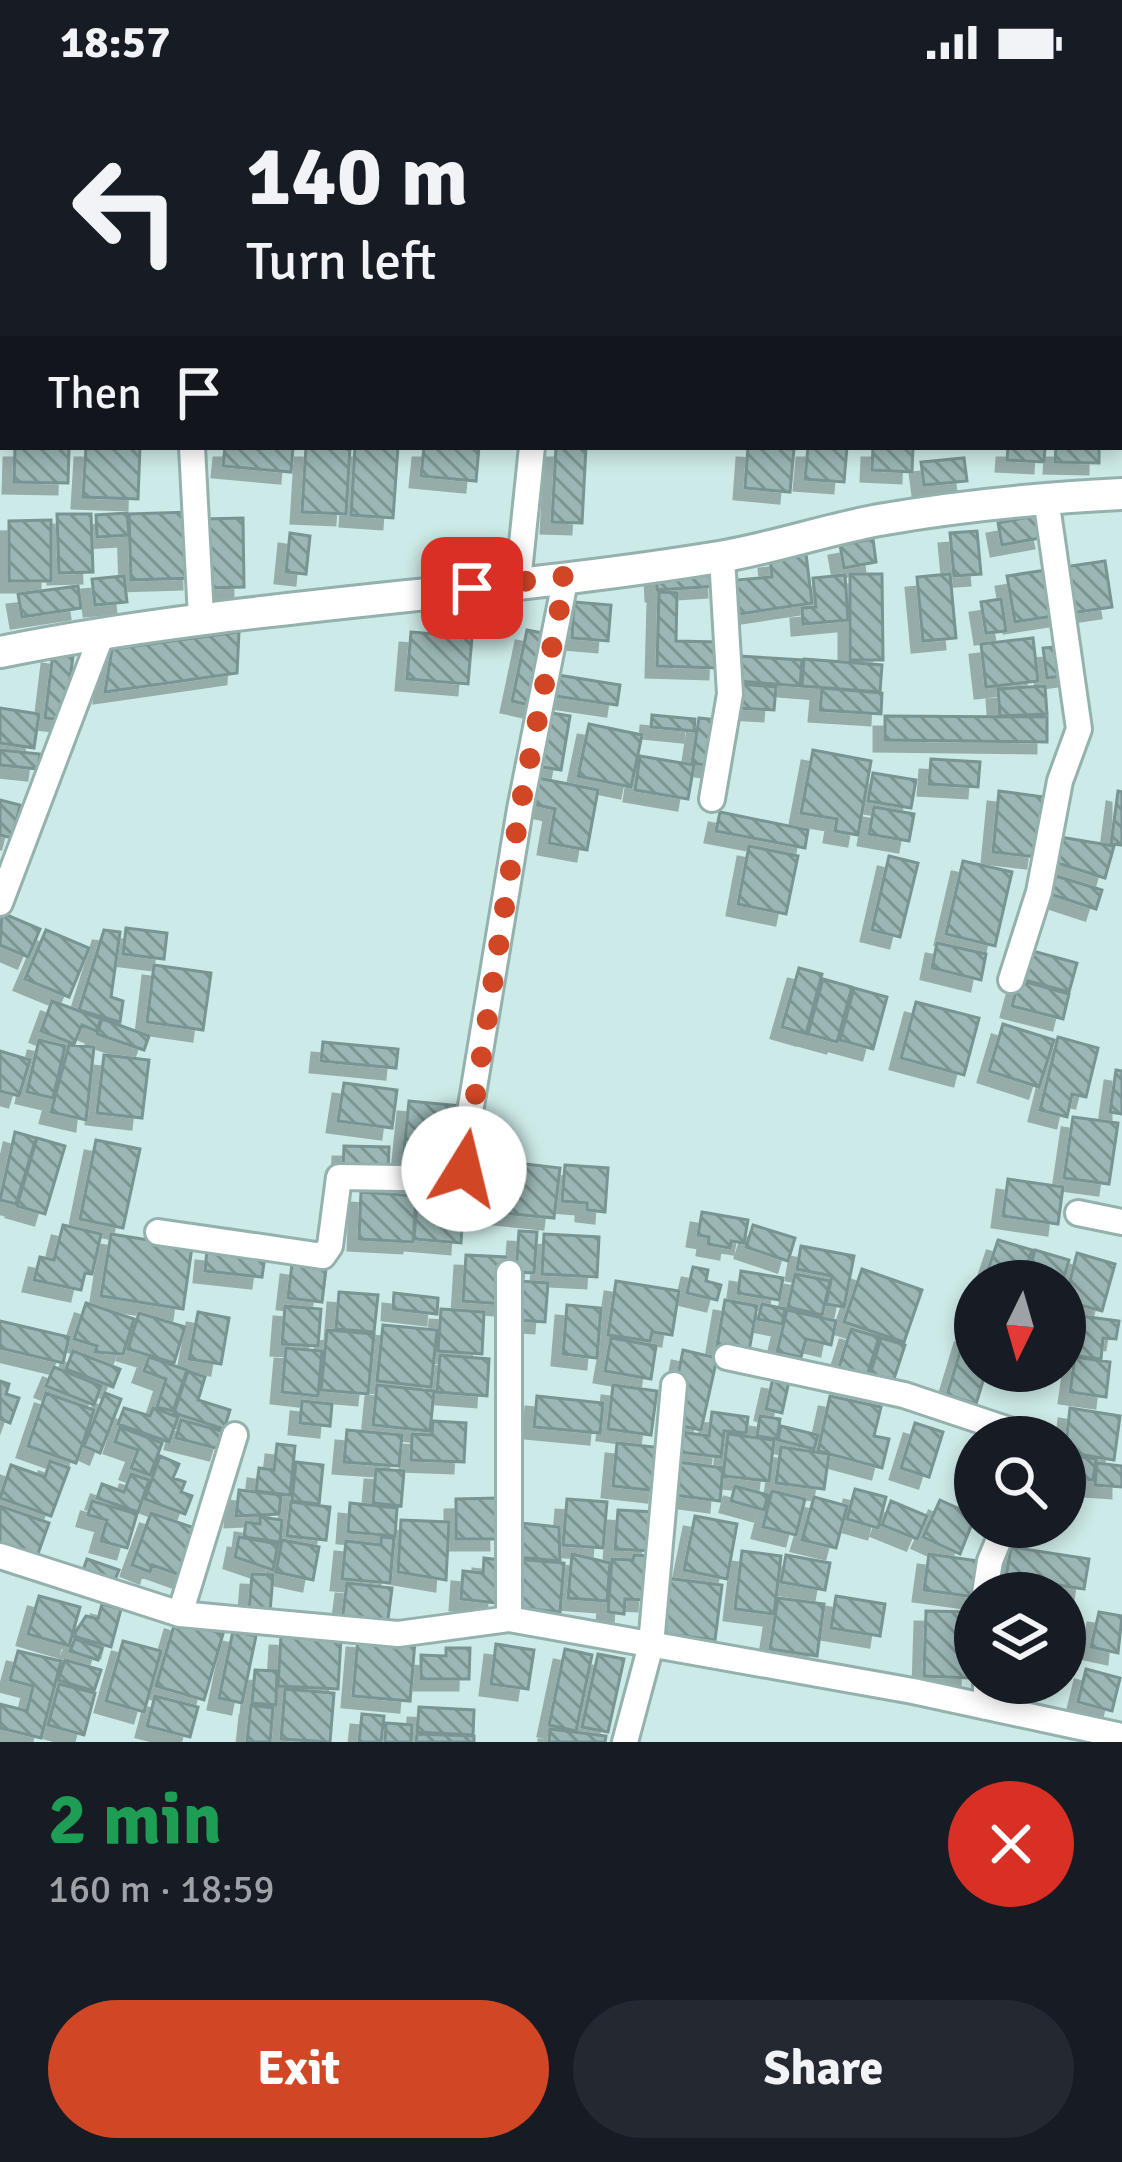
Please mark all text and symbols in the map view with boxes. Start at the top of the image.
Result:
text: 18:57 [60,15,170,70]
text: 140 m [246,125,468,229]
icon: left [48,132,204,288]
text: Turn left [246,228,436,295]
icon: arrive [166,360,232,426]
text: Then [48,366,142,421]
pin [421,537,523,639]
icon: arrive [439,555,505,621]
position arrow [401,1106,527,1232]
north arrow [954,1260,1086,1392]
map controls [954,1260,1086,1704]
button: search [954,1416,1086,1548]
button: layers [954,1572,1086,1704]
text: 2 min [48,1775,222,1864]
button: close [948,1781,1074,1907]
text: 160 m · 18:59 [48,1865,275,1913]
button: Exit [48,2000,549,2138]
button: Share [573,2000,1074,2138]

